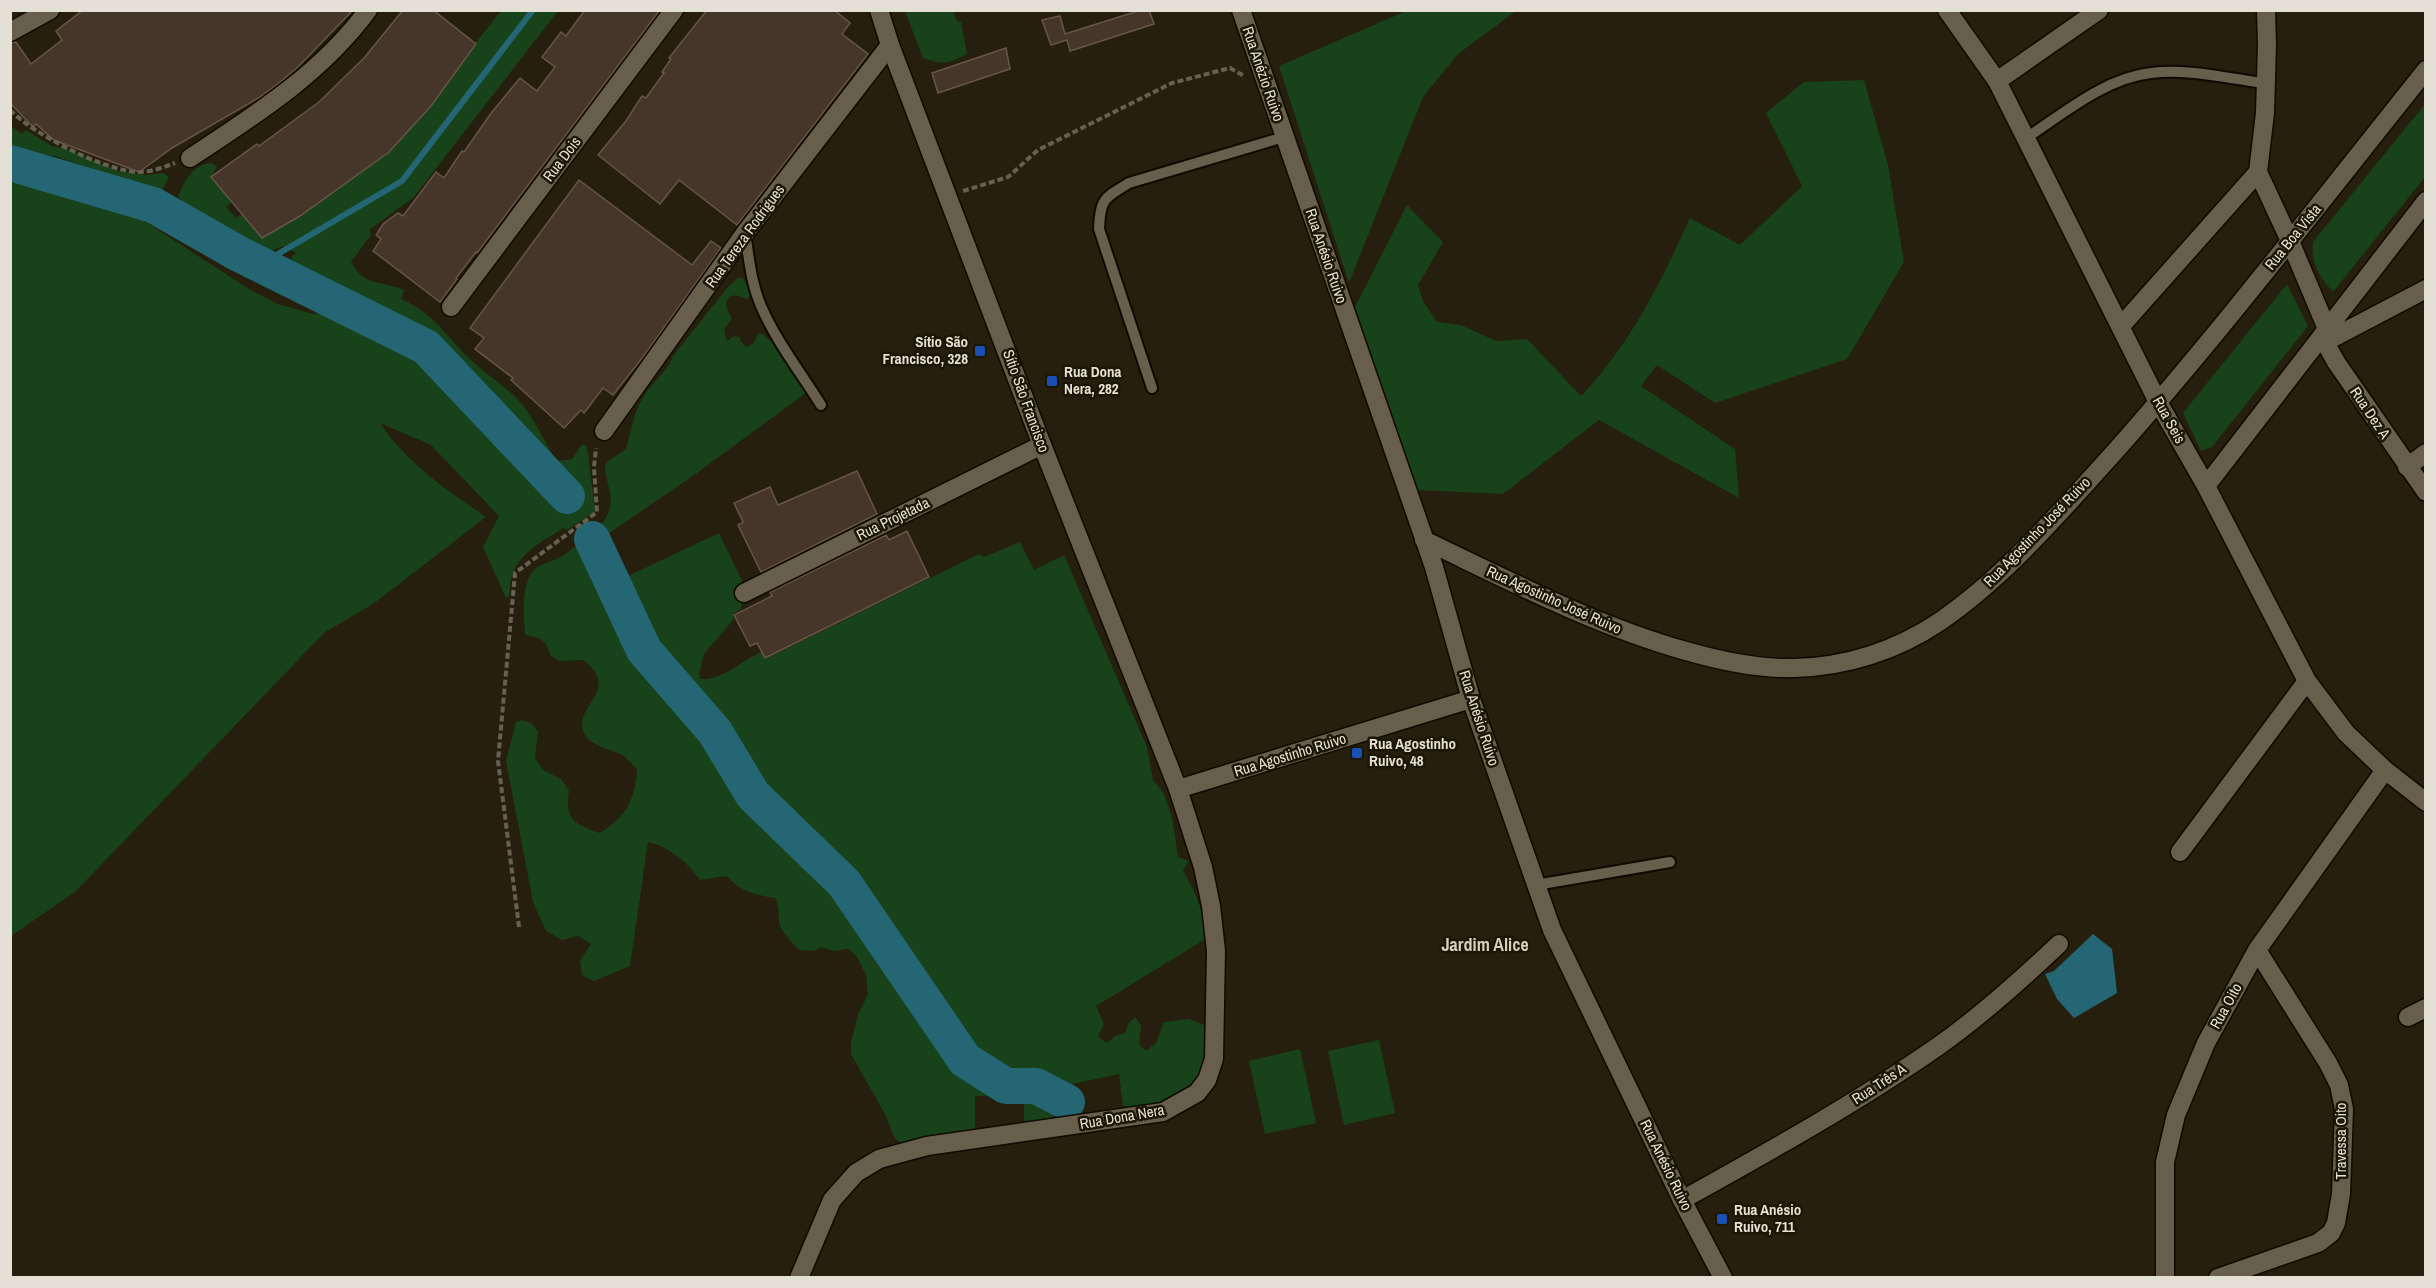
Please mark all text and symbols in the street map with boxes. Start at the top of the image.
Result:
street label: Rua Anézio Ruivo [1237,24,1290,124]
street label: Rua Dois [538,132,585,185]
street label: Rua Tereza Rodrigues [700,180,789,292]
street label: Rua Boa Vista [2260,199,2326,274]
street label: Rua Anésio Ruivo [1300,206,1353,306]
place label: Sítio São Francisco, 328 [883,331,968,369]
marker: Sítio São Francisco, 328 [973,344,987,358]
street label: Sítio São Francisco [998,346,1055,455]
place label: Rua Dona Nera, 282 [1064,361,1122,399]
marker: Rua Dona Nera, 282 [1045,374,1059,388]
street label: Rua Dez A [2345,382,2396,444]
street label: Rua Seis [2148,393,2191,447]
street label: Rua Agostinho José Ruivo [1978,472,2095,591]
street label: Rua Projetada [853,492,933,545]
street label: Rua Agostinho José Ruivo [1483,560,1625,639]
street label: Rua Anésio Ruivo [1454,667,1505,768]
street label: Rua Agostinho Ruivo [1231,727,1349,782]
place label: Rua Agostinho Ruivo, 48 [1369,733,1456,771]
marker: Rua Agostinho Ruivo, 48 [1350,746,1364,760]
district label: Jardim Alice [1441,932,1529,957]
street label: Rua Oito [2204,979,2247,1032]
street label: Rua Três A [1847,1058,1911,1109]
street label: Rua Dona Nera [1078,1099,1166,1134]
street label: Travessa Oito [2330,1102,2351,1179]
street label: Rua Anésio Ruivo [1635,1116,1698,1214]
place label: Rua Anésio Ruivo, 711 [1734,1199,1801,1237]
marker: Rua Anésio Ruivo, 711 [1715,1212,1729,1226]

